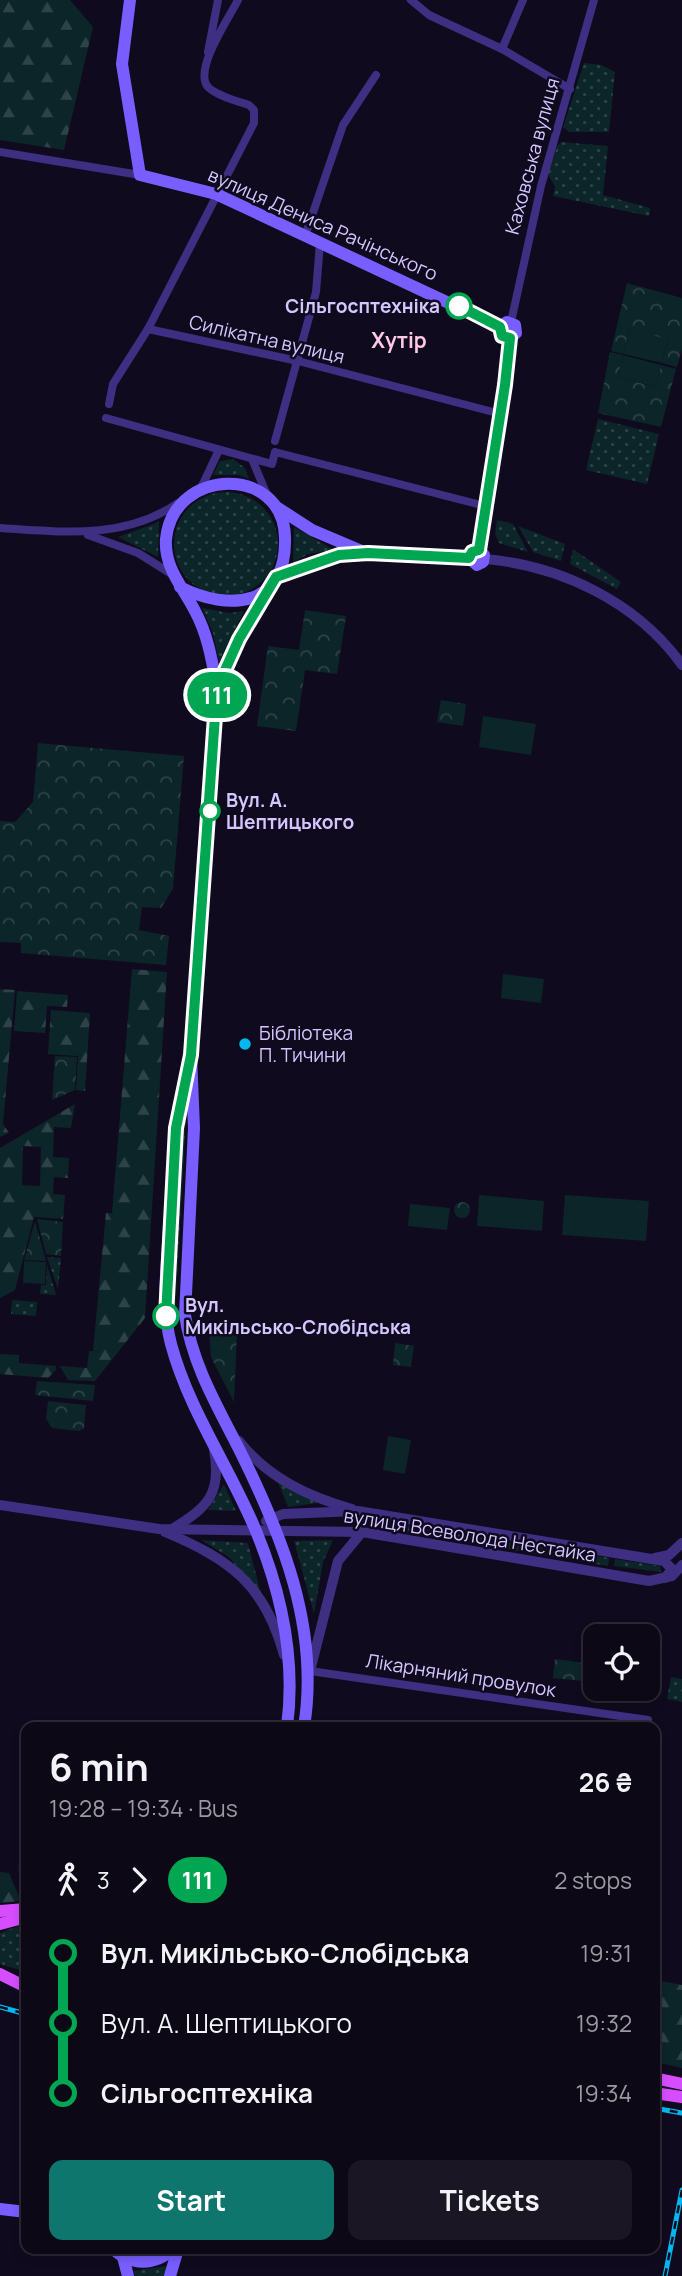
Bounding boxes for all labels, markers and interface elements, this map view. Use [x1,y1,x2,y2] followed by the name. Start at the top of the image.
[499,75,565,237] street label: Каховська вулиця
[204,162,442,286] street label: вулиця Дениса Рачінського
[285,293,440,319] place label: Сільгосптехніка
[446,293,472,319] marker: Сільгосптехніка
[187,308,347,370] street label: Силікатна вулиця
[371,326,427,354] district label: Хутір
[177,672,257,718] line badge: 111
[201,678,233,711] text: 111
[226,787,354,835] place label: Вул. А. Шептицького
[200,801,220,821] marker: Вул. А. Шептицького
[259,1020,353,1068] place label: Бібліотека П. Тичини
[237,1036,253,1052] marker: Бібліотека П. Тичини
[185,1292,411,1340] place label: Вул. Микільсько-Слобідська
[153,1303,179,1329] marker: Вул. Микільсько-Слобідська
[342,1502,598,1568] street label: вулиця Всеволода Нестайка
[583,1624,660,1701] map controls
[583,1624,660,1701] button: locate
[364,1647,558,1703] street label: Лікарняний провулок
[49,1740,149,1792] text: 6 min
[579,1764,632,1800] text: 26 ₴
[49,1792,238,1824] text: 19:28 – 19:34 · Bus
[49,1861,87,1899] icon: walk
[120,1861,158,1899] icon: forward
[182,1863,213,1896] text: 111
[97,1864,110,1896] text: 3
[554,1864,632,1896] text: 2 stops
[101,1935,470,1971] text: Вул. Микільсько-Слобідська
[580,1937,632,1969] text: 19:31
[101,2005,352,2041] text: Вул. А. Шептицького
[576,2007,632,2039] text: 19:32
[101,2075,313,2111] text: Сільгосптехніка
[576,2077,632,2109] text: 19:34
[49,2160,334,2240] button: Start
[348,2160,632,2240] button: Tickets

